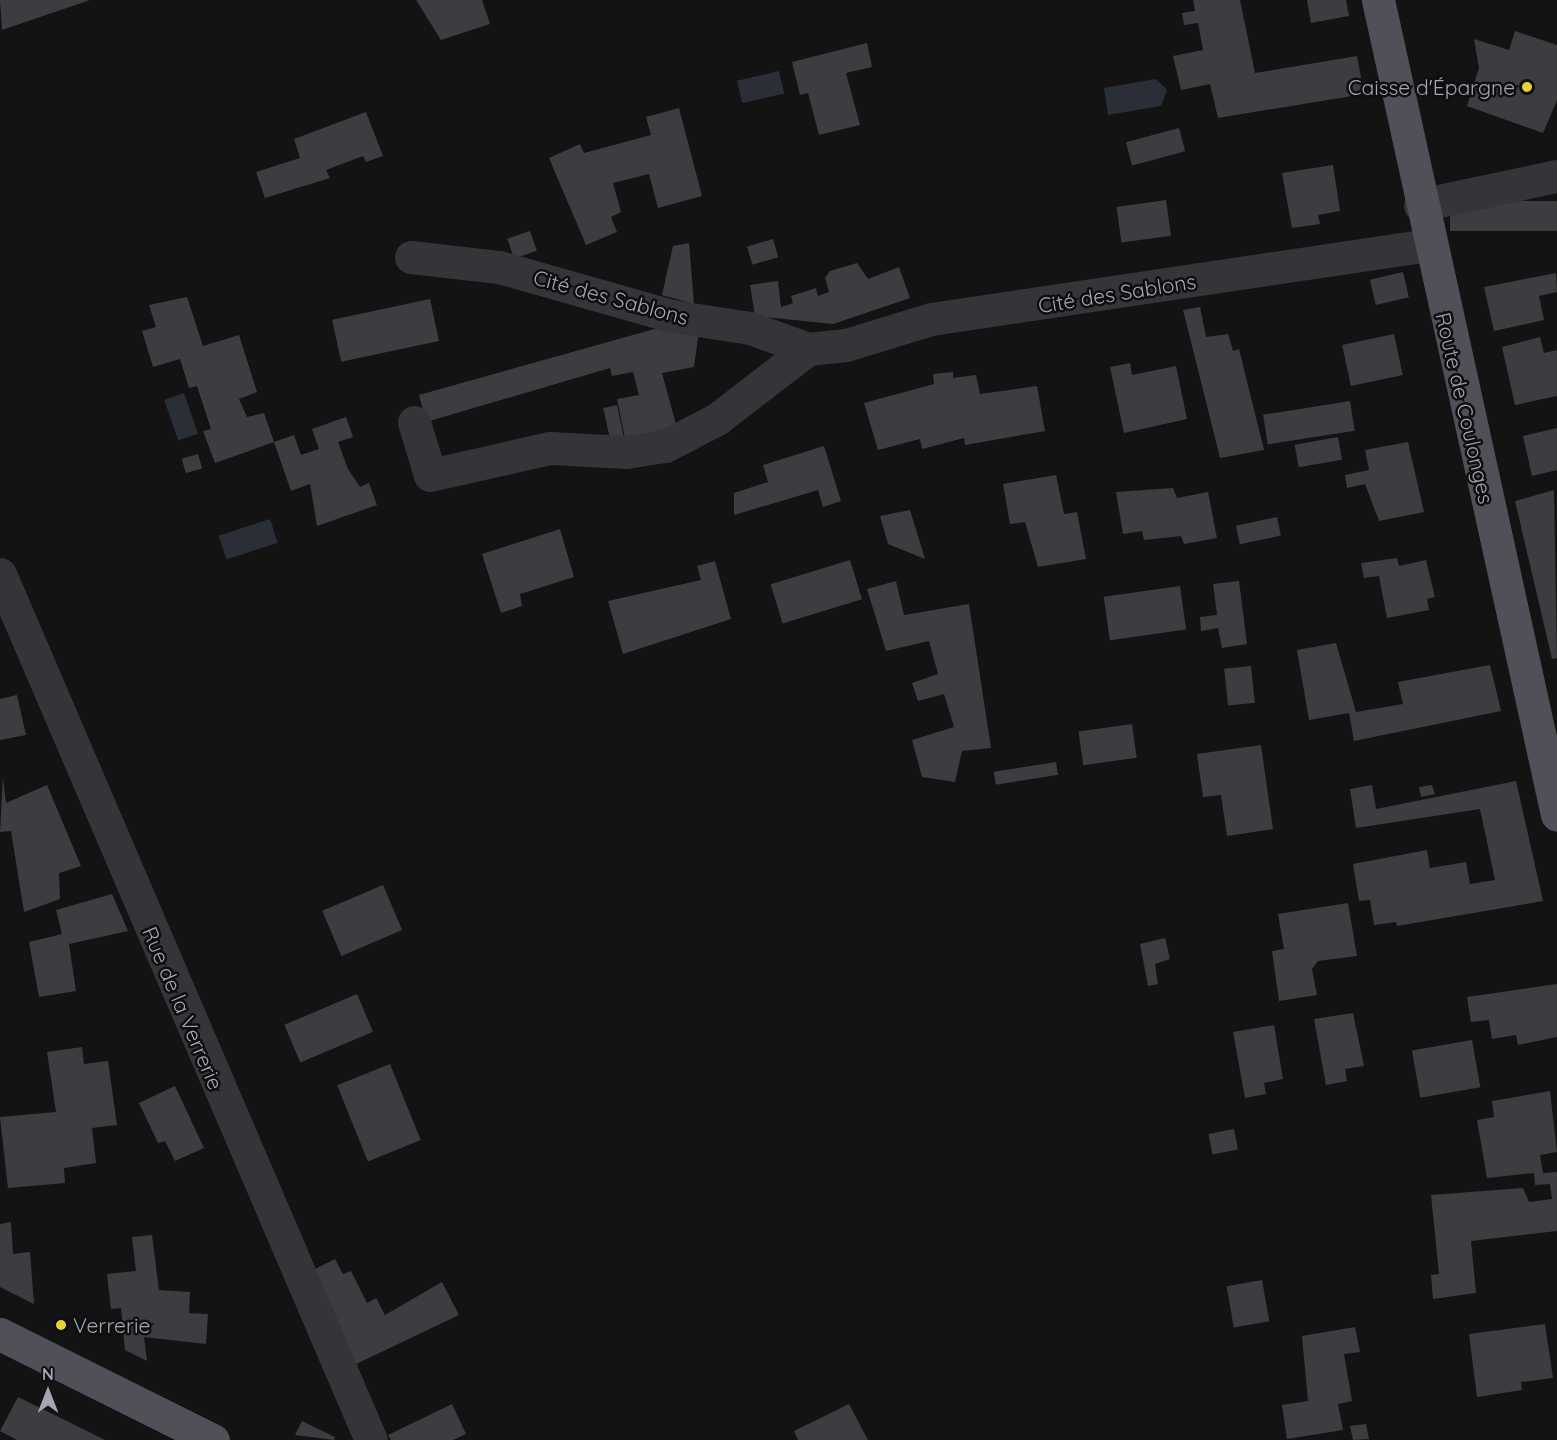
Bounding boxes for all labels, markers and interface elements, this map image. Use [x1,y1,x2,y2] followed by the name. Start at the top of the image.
[1348,74,1515,100] place label: Caisse d'Épargne
[1520,80,1534,94] marker: Caisse d'Épargne
[531,264,691,330] street label: Cité des Sablons
[1036,268,1198,318] street label: Cité des Sablons
[1431,310,1499,506] street label: Route de Coulonges
[137,923,229,1093] street label: Rue de la Verrerie
[73,1312,150,1338] place label: Verrerie
[54,1318,68,1332] marker: Verrerie
[18,1362,78,1422] north arrow
[42,1364,54,1384] text: N

